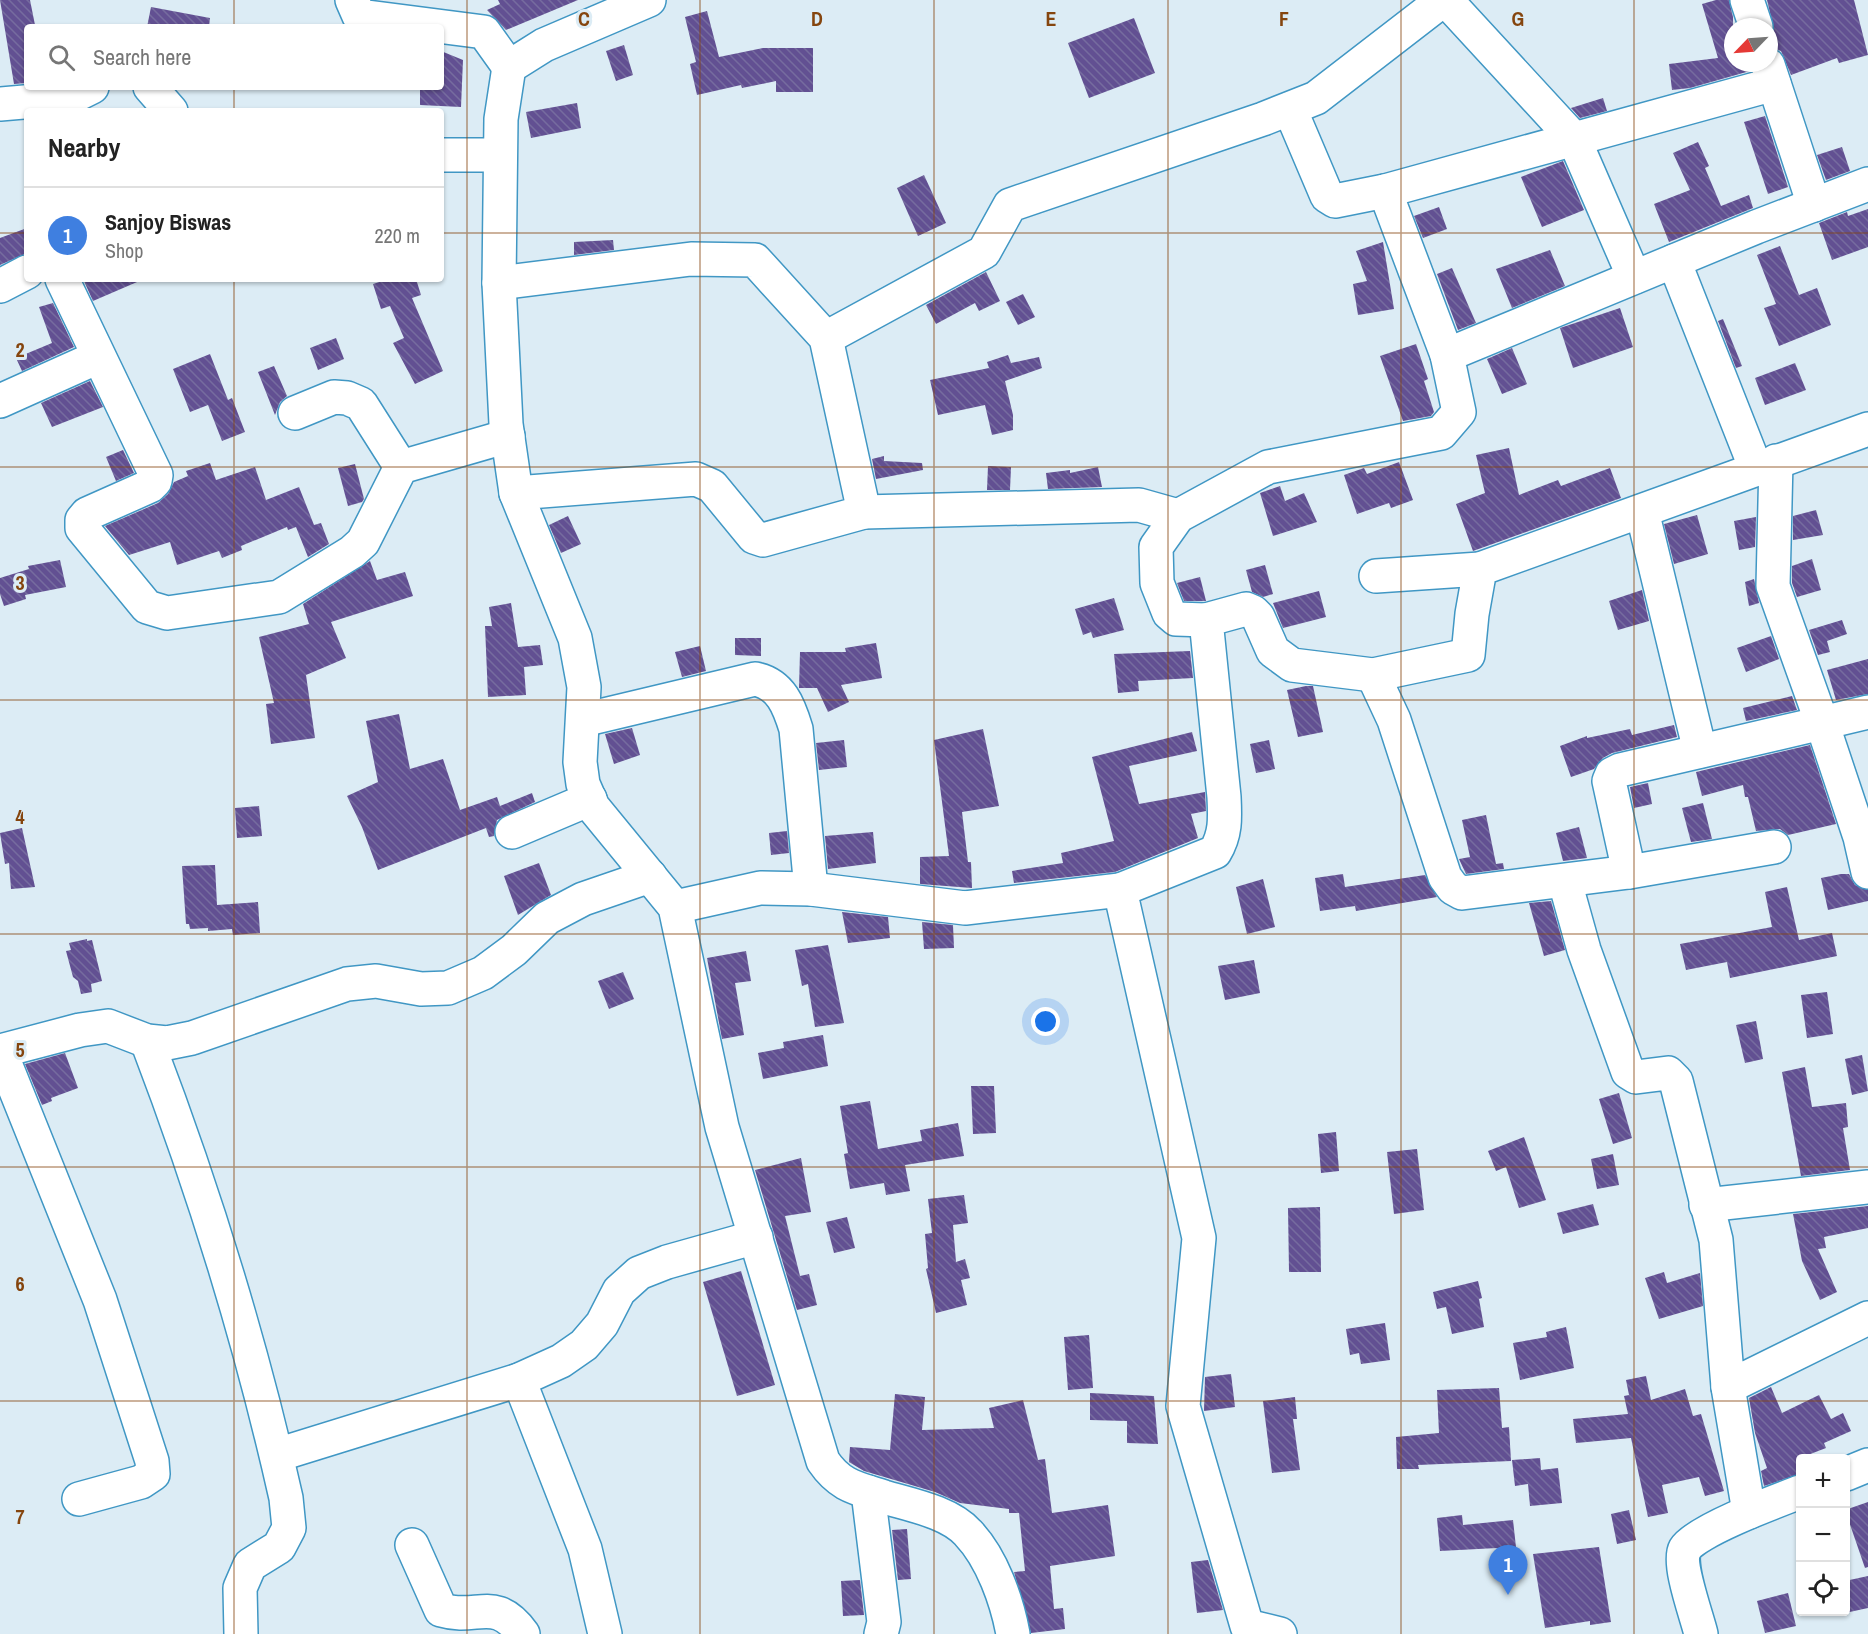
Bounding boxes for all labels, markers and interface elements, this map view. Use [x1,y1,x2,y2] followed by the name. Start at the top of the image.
[578,5,590,32] text: C
[811,5,823,32] text: D
[1046,5,1057,32] text: E
[1279,5,1289,32] text: F
[1512,5,1524,32] text: G
[1724,18,1778,72] north arrow
[24,24,444,90] search box
[45,41,78,74] icon: search
[93,42,191,72] text: Search here
[48,130,120,165] text: Nearby
[105,207,231,237] text: Sanjoy Biswas
[63,222,72,249] text: 1
[374,222,420,249] text: 220 m
[105,237,143,264] text: Shop
[15,336,25,363] text: 2
[15,569,25,596] text: 3
[15,803,25,830] text: 4
[1031,1007,1060,1036] your location
[15,1036,25,1063] text: 5
[15,1270,25,1297] text: 6
[1796,1454,1850,1616] map controls
[1796,1454,1850,1508] button: +
[15,1503,25,1530] text: 7
[1796,1508,1850,1562] button: −
[1488,1546,1528,1595] pin: 1
[1796,1562,1850,1616] button: locate

